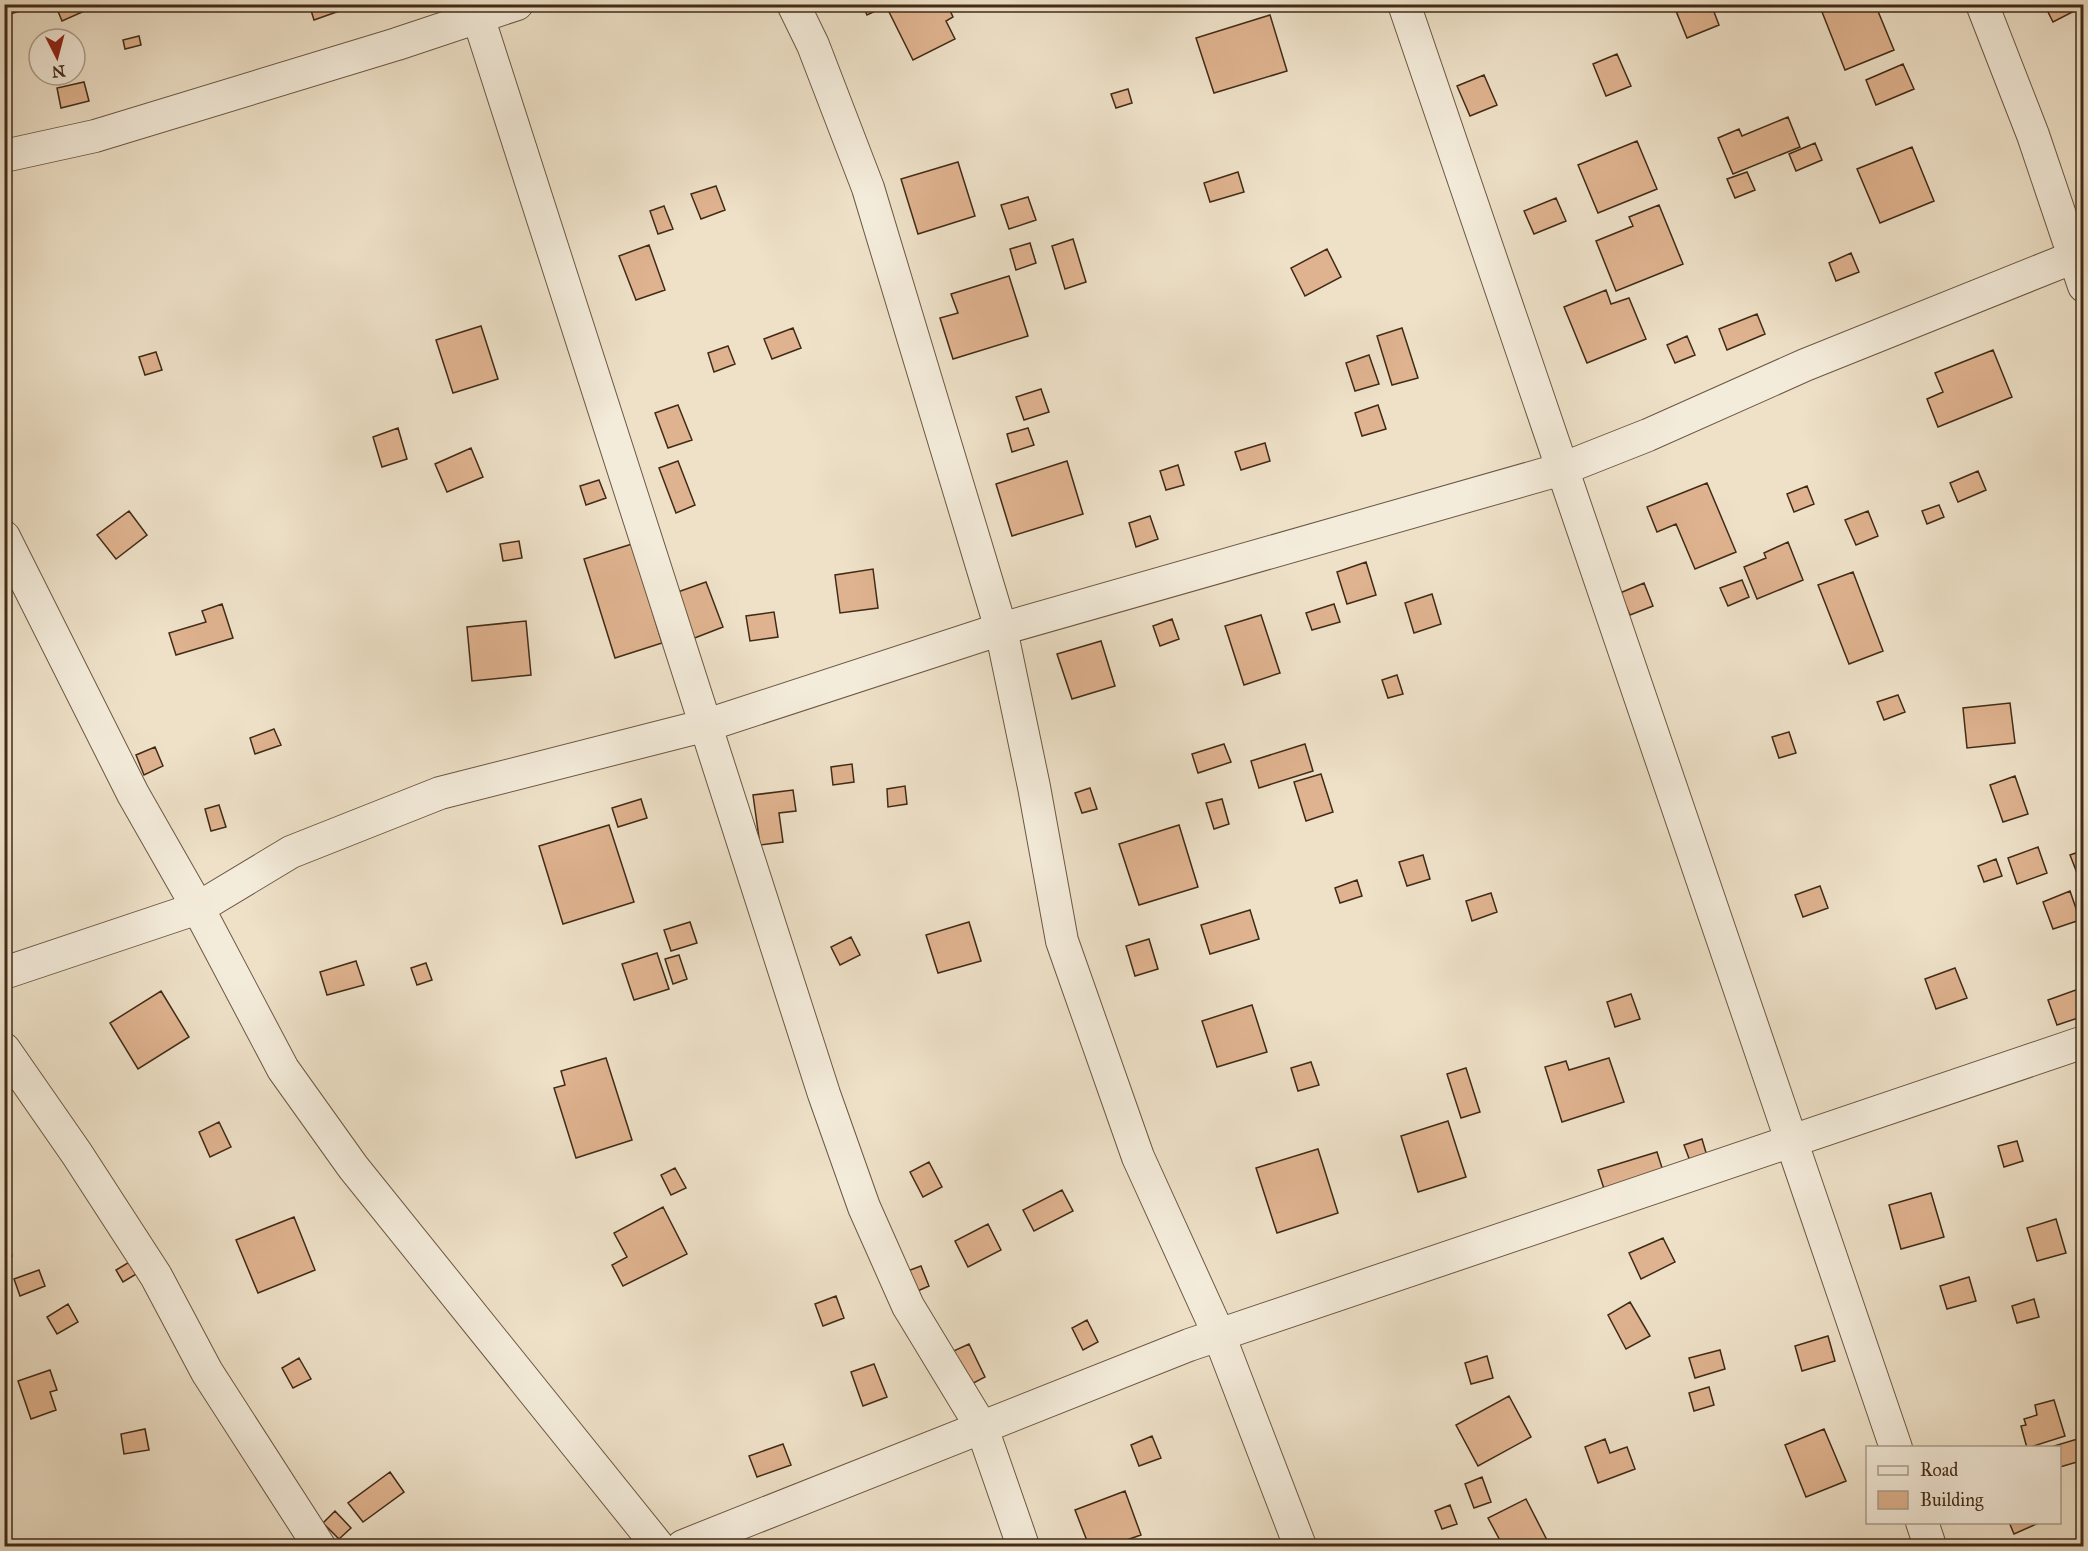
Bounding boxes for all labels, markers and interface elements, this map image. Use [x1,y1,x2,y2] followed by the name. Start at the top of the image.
[27,27,87,87] north arrow
[50,61,66,82] text: N
[1866,1446,2061,1524] legend
[1920,1459,1958,1481] text: Road
[1920,1489,1984,1512] text: Building

